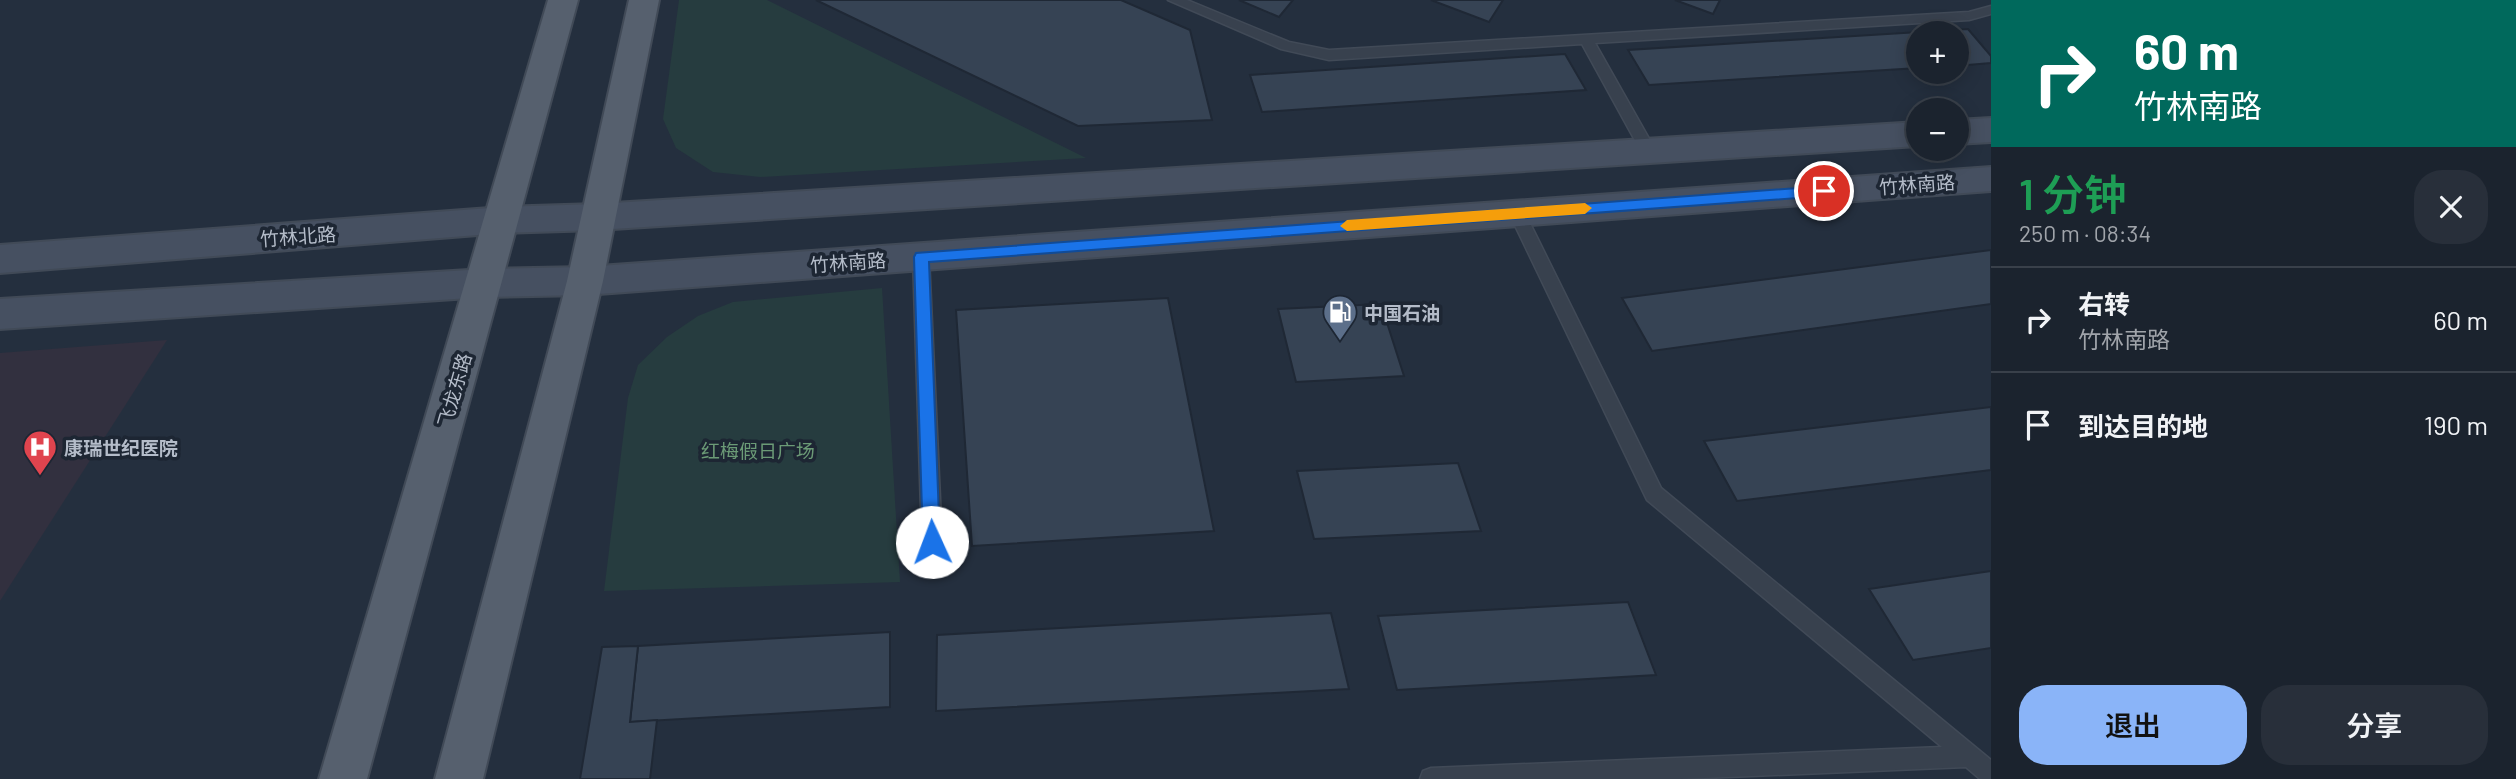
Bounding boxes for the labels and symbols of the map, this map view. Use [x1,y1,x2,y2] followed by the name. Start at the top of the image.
[1794,161,1854,221] pin
[1878,170,1956,198] street label: 竹林南路
[259,222,337,250] street label: 竹林北路
[809,248,887,276] street label: 竹林南路
[1321,293,1359,342] fuel station icon: 中国石油
[1364,301,1440,324] place label: 中国石油
[432,350,476,430] street label: 飞龙东路
[21,428,59,477] hospital icon: 康瑞世纪医院
[64,436,178,459] place label: 康瑞世纪医院
[701,439,815,462] park label: 红梅假日广场
[895,505,969,579] position arrow

